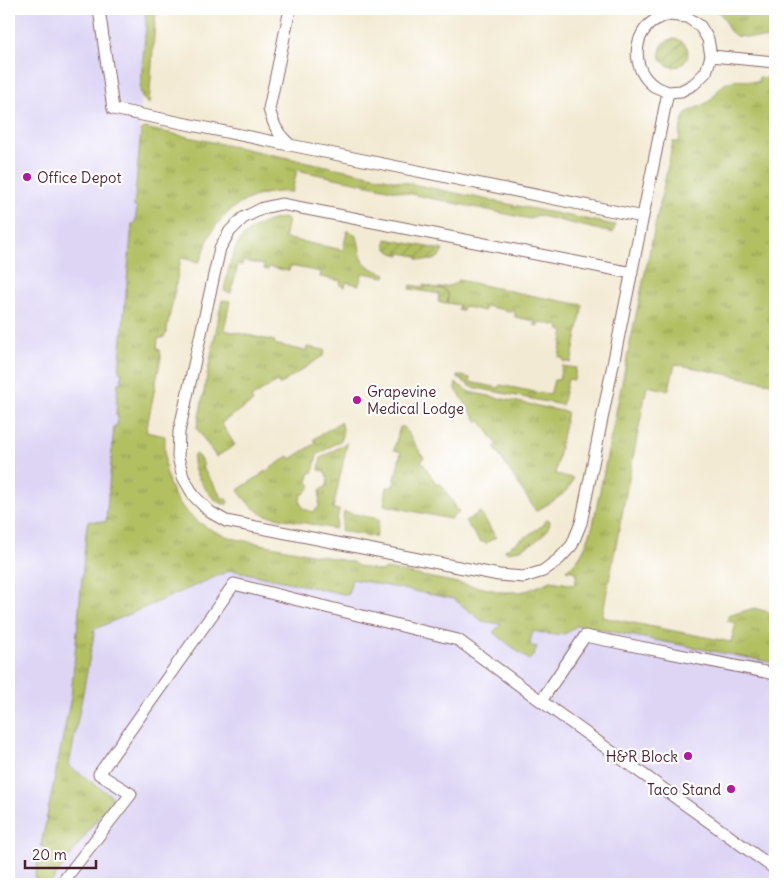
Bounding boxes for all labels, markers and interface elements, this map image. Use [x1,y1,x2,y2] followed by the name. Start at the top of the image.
[37,168,121,187] place label: Office Depot
[21,171,33,183] marker: Office Depot
[367,382,464,418] place label: Grapevine Medical Lodge
[351,394,363,406] marker: Grapevine Medical Lodge
[606,747,678,766] place label: H&R Block
[682,750,694,762] marker: H&R Block
[647,780,721,799] place label: Taco Stand
[725,783,737,795] marker: Taco Stand
[25,838,96,870] scale bar
[32,845,67,864] text: 20 m

